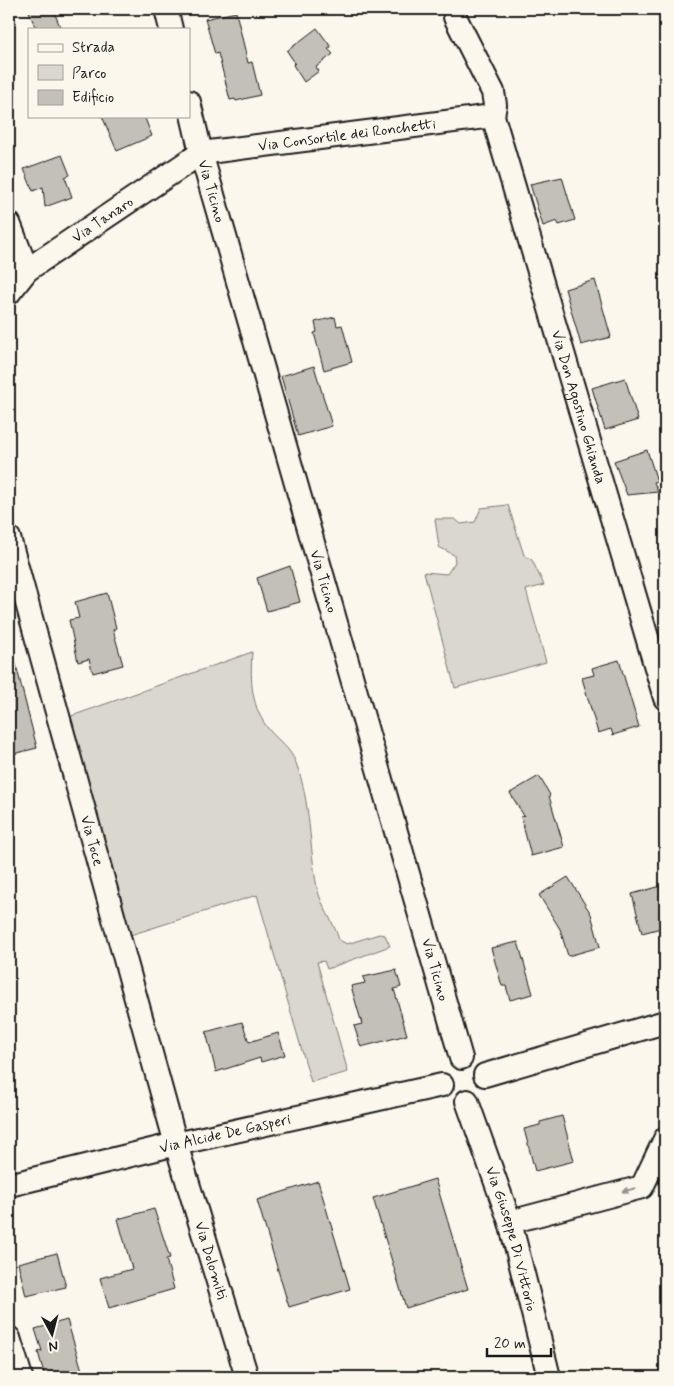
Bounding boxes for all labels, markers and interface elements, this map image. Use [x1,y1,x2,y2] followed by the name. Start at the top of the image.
[28,28,190,118] legend
[72,38,115,58] text: Strada
[72,64,106,84] text: Parco
[72,88,114,108] text: Edificio
[257,114,437,157] street label: Via Consortile dei Ronchetti
[192,158,229,225] street label: Via Ticino
[68,192,138,248] street label: Via Tanaro
[546,328,610,487] street label: Via Don Agostino Ghianda
[305,548,342,615] street label: Via Ticino
[75,813,108,869] street label: Via Toce
[416,936,453,1004] street label: Via Ticino
[157,1110,293,1159] street label: Via Alcide De Gasperi
[480,1164,541,1314] street label: Via Giuseppe Di Vittorio
[622,1186,637,1194] one-way arrow
[189,1219,232,1302] street label: Via Dolomiti
[28,1308,78,1358] north arrow
[487,1326,550,1358] scale bar
[494,1334,526,1354] text: 20 m
[48,1336,59,1355] text: N

